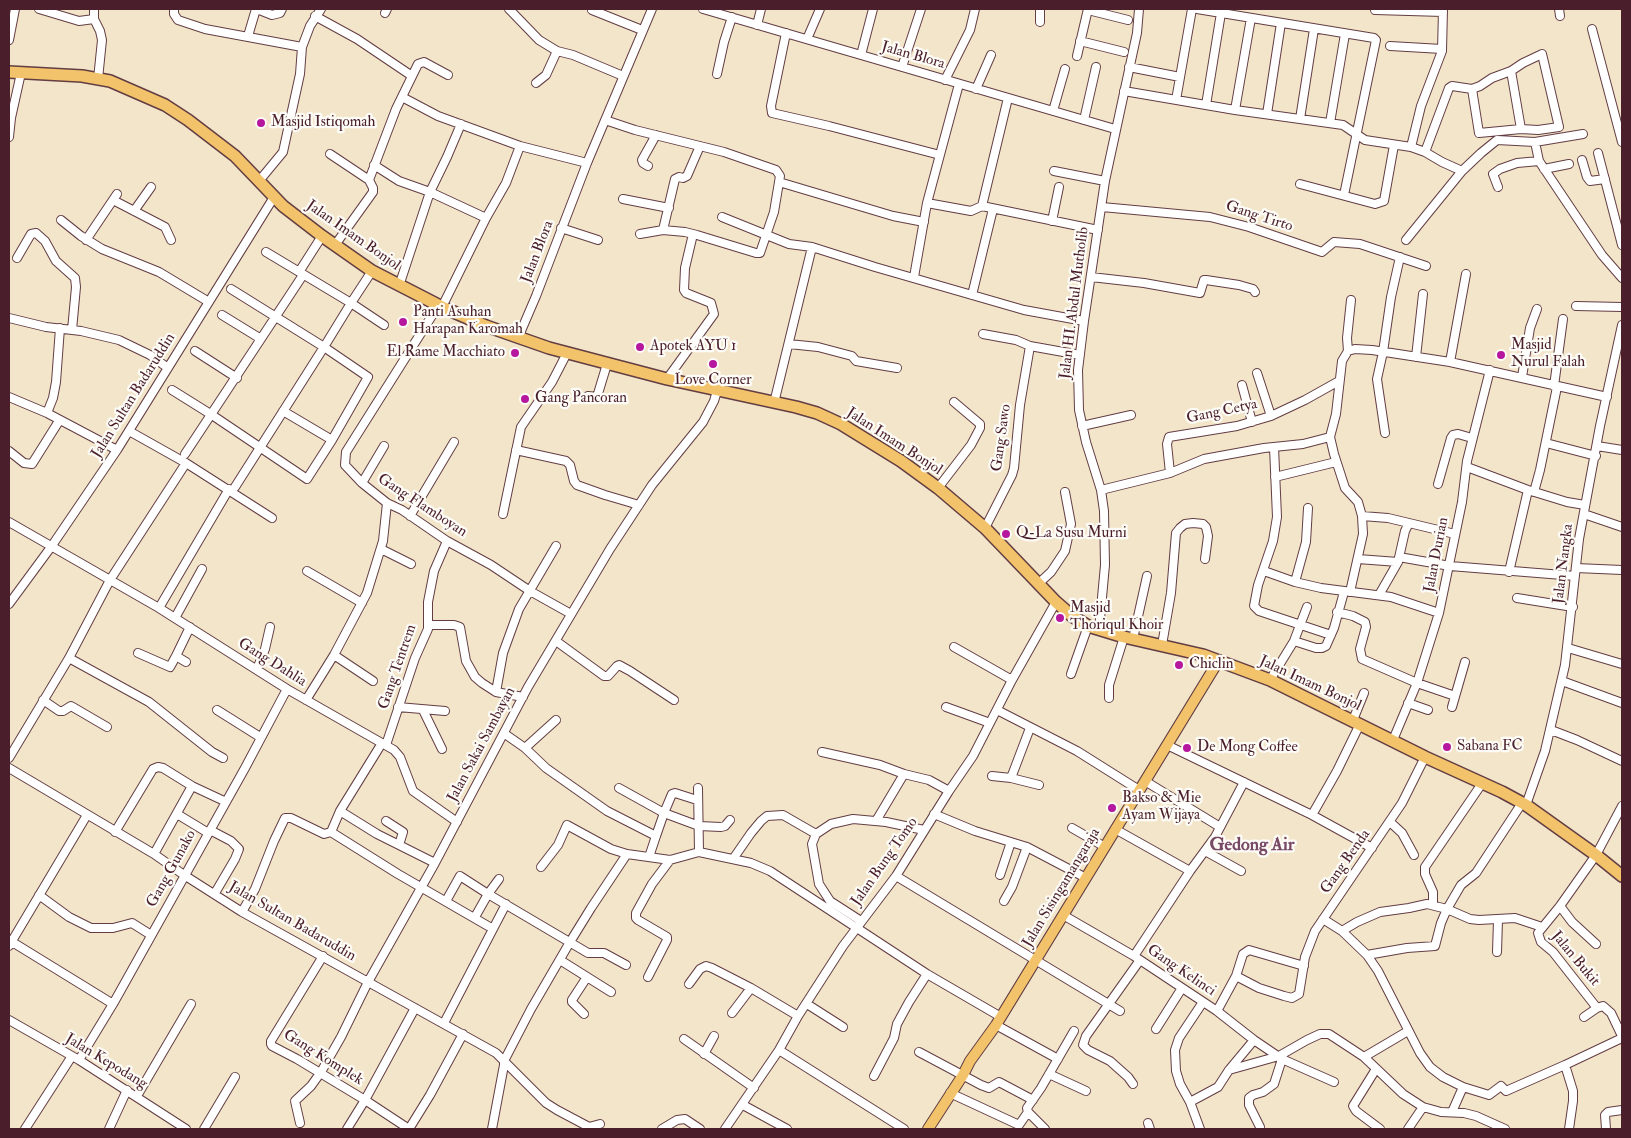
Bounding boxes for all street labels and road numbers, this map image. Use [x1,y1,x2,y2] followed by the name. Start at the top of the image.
[879,38,947,74] street label: Jalan Blora
[303,197,403,275] street label: Jalan Imam Bonjol
[1223,198,1295,236] street label: Gang Tirto
[518,218,558,286] street label: Jalan Blora
[1057,226,1093,380] street label: Jalan HI. Abdul Mutholib
[88,330,180,462] street label: Jalan Sultan Badaruddin
[1185,396,1259,428] street label: Gang Cetya
[988,403,1016,473] street label: Gang Sawo
[843,404,945,480] street label: Jalan Imam Bonjol
[374,470,470,542] street label: Gang Flamboyan
[1421,516,1453,594] street label: Jalan Durian
[1550,523,1578,605] street label: Jalan Nangka
[375,622,421,712] street label: Gang Tentrem
[234,635,310,691] street label: Gang Dahlia
[1256,652,1364,716] street label: Jalan Imam Bonjol
[444,684,520,806] street label: Jalan Sakai Sambayan
[848,814,922,910] street label: Jalan Bung Tomo
[1019,825,1105,951] street label: Jalan Sisingamangaraja
[1317,826,1375,898] street label: Gang Benda
[143,827,201,911] street label: Gang Gunako
[225,878,359,966] street label: Jalan Sultan Badaruddin
[1547,928,1603,990] street label: Jalan Bukit
[1143,941,1219,1001] street label: Gang Kelinci
[280,1026,366,1090] street label: Gang Komplek
[62,1030,150,1094] street label: Jalan Kepodang

